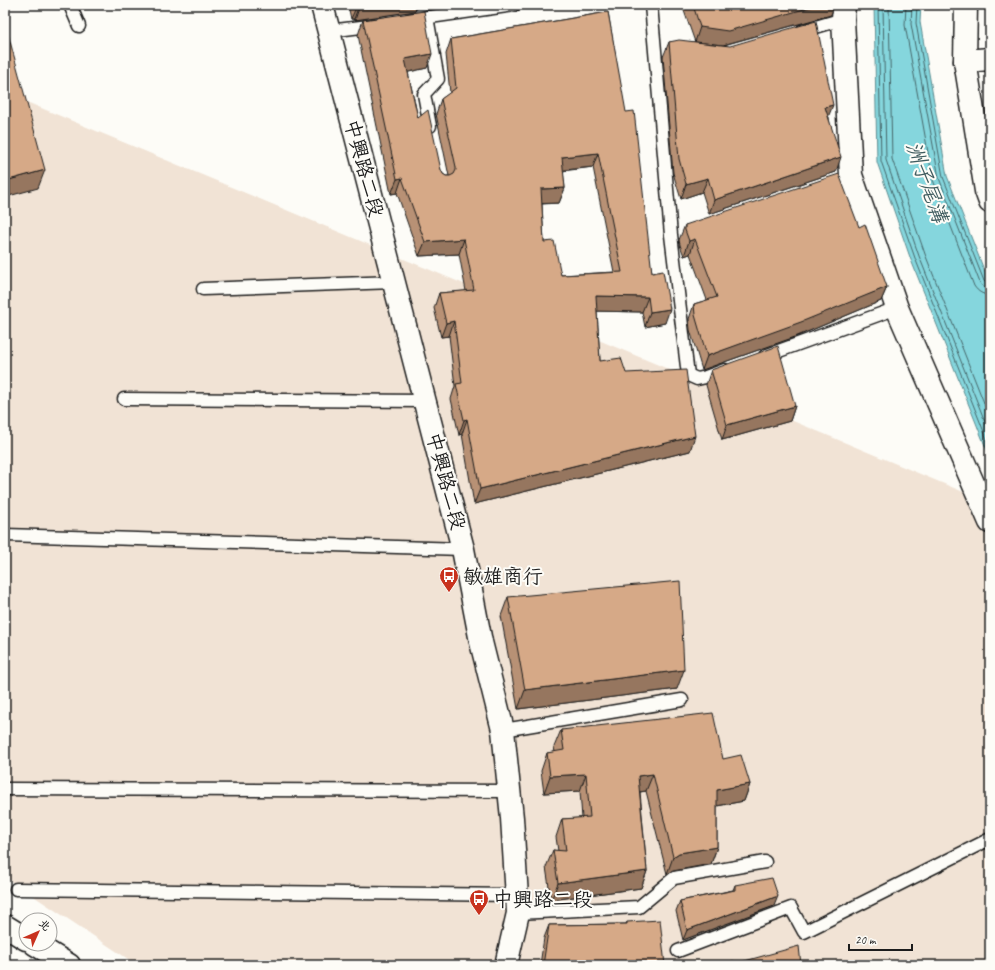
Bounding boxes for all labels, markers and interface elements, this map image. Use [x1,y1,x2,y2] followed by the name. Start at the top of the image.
[339,116,389,220] street label: 中興路二段
[900,138,954,228] water label: 洲子尾溝
[421,429,471,533] street label: 中興路二段
[463,564,543,589] place label: 敏雄商行
[438,565,460,593] bus stop icon: 敏雄商行
[493,887,593,912] place label: 中興路二段
[468,888,490,916] bus stop icon: 中興路二段
[18,912,58,952] north arrow
[36,916,54,934] text: 北
[849,926,912,952] scale bar
[855,932,877,948] text: 20 m

